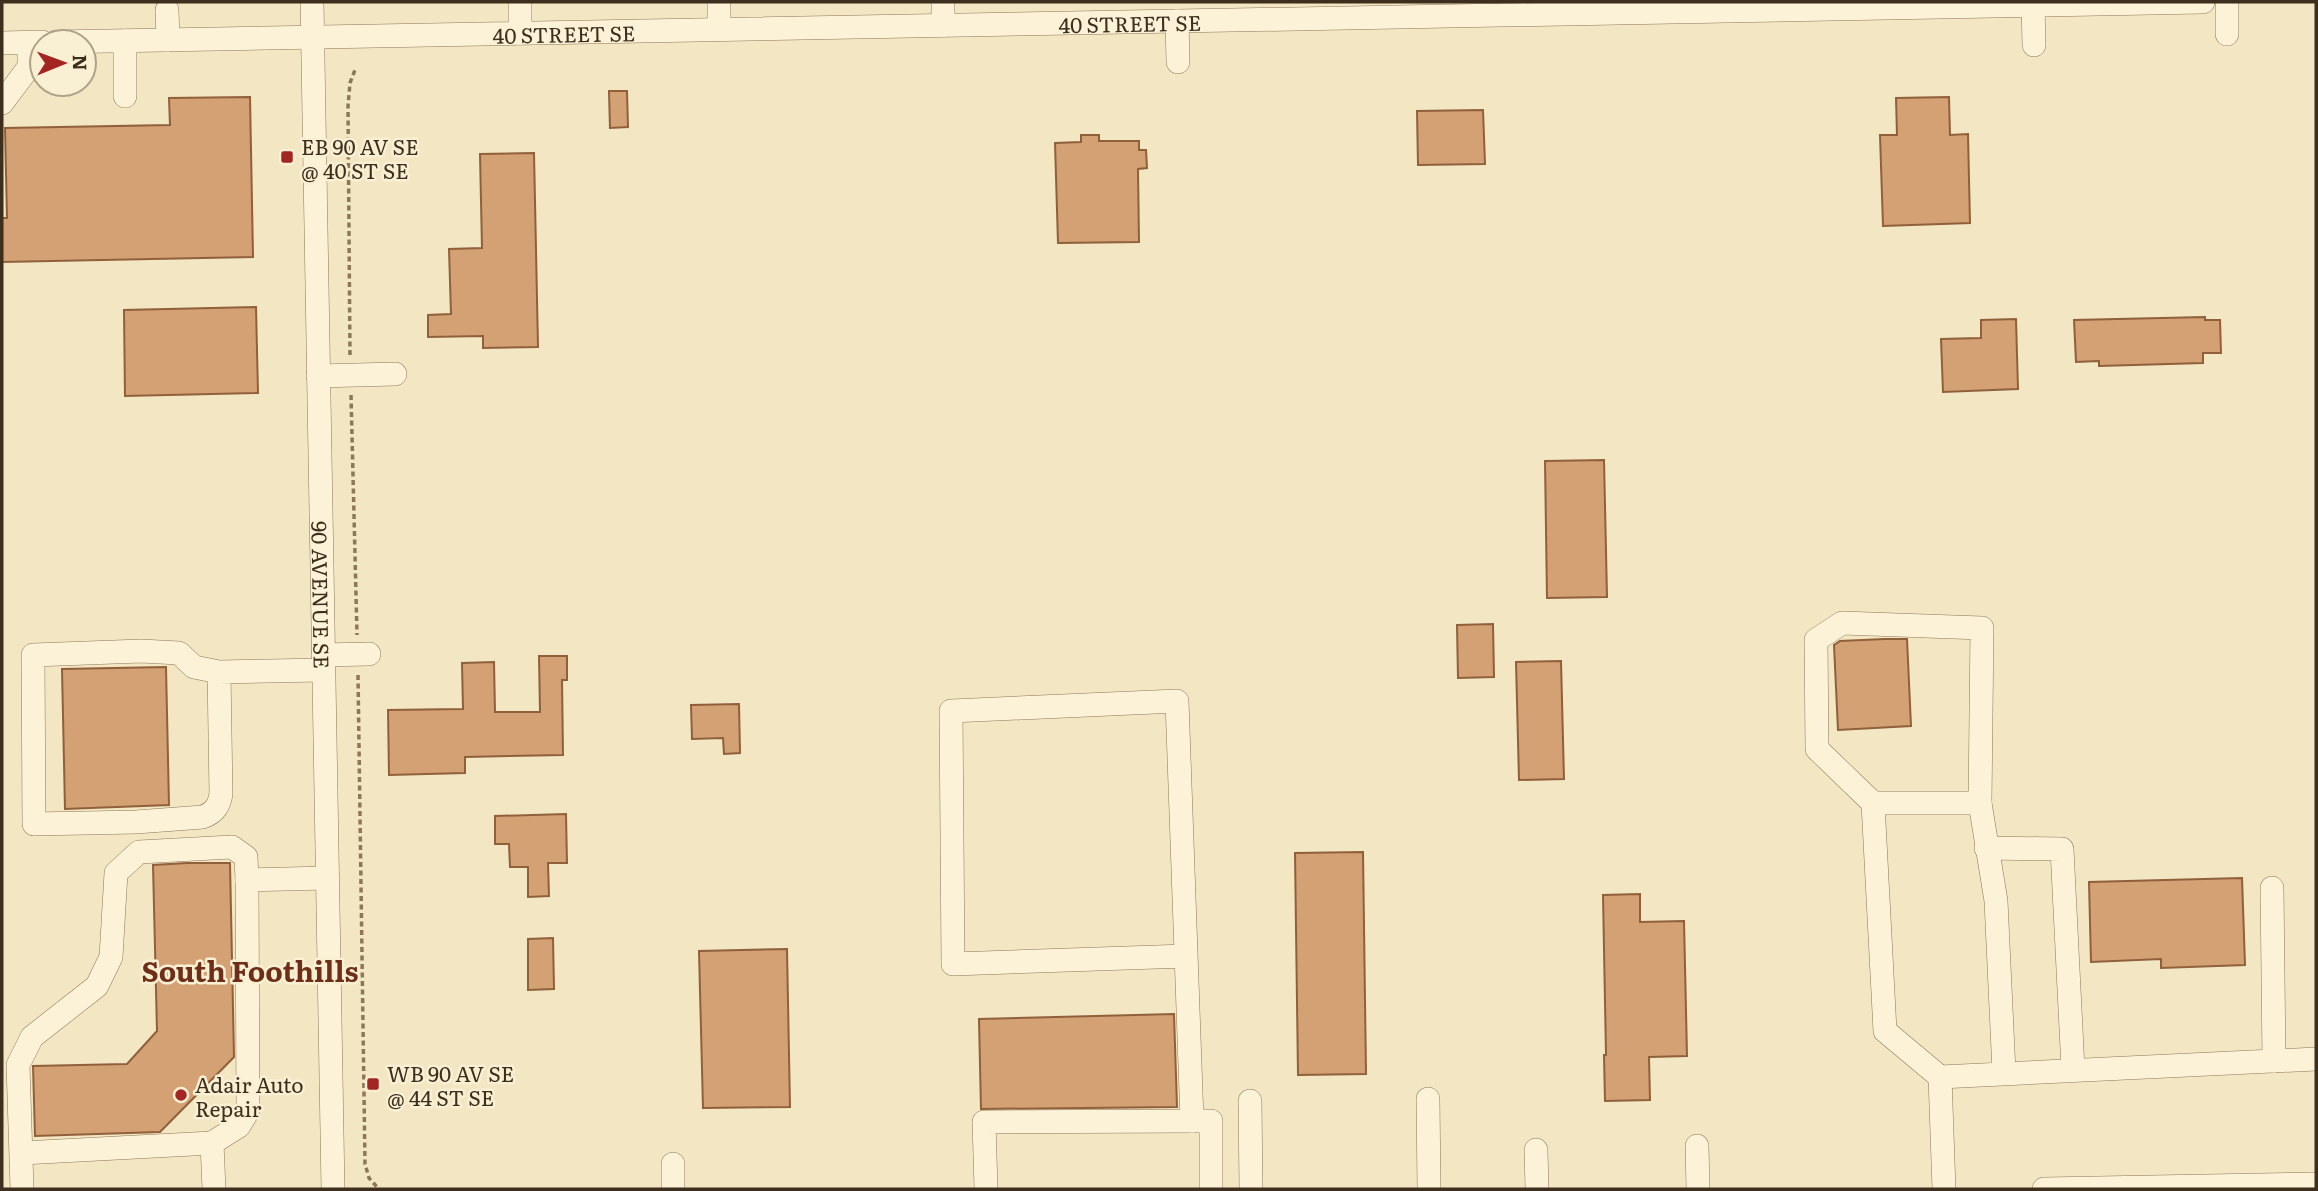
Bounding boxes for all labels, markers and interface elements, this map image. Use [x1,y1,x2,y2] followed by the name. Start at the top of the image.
[1058,5,1201,39] street label: 40 STREET SE
[492,16,635,49] street label: 40 STREET SE
[28,28,98,98] north arrow
[67,54,95,71] text: N
[301,130,419,185] place label: EB 90 AV SE @ 40 ST SE
[279,149,295,165] marker: EB 90 AV SE @ 40 ST SE
[306,521,339,669] street label: 90 AVENUE SE
[141,949,359,991] district label: South Foothills
[387,1057,514,1112] place label: WB 90 AV SE @ 44 ST SE
[195,1068,304,1123] place label: Adair Auto Repair
[365,1076,381,1092] marker: WB 90 AV SE @ 44 ST SE
[173,1087,189,1103] marker: Adair Auto Repair

